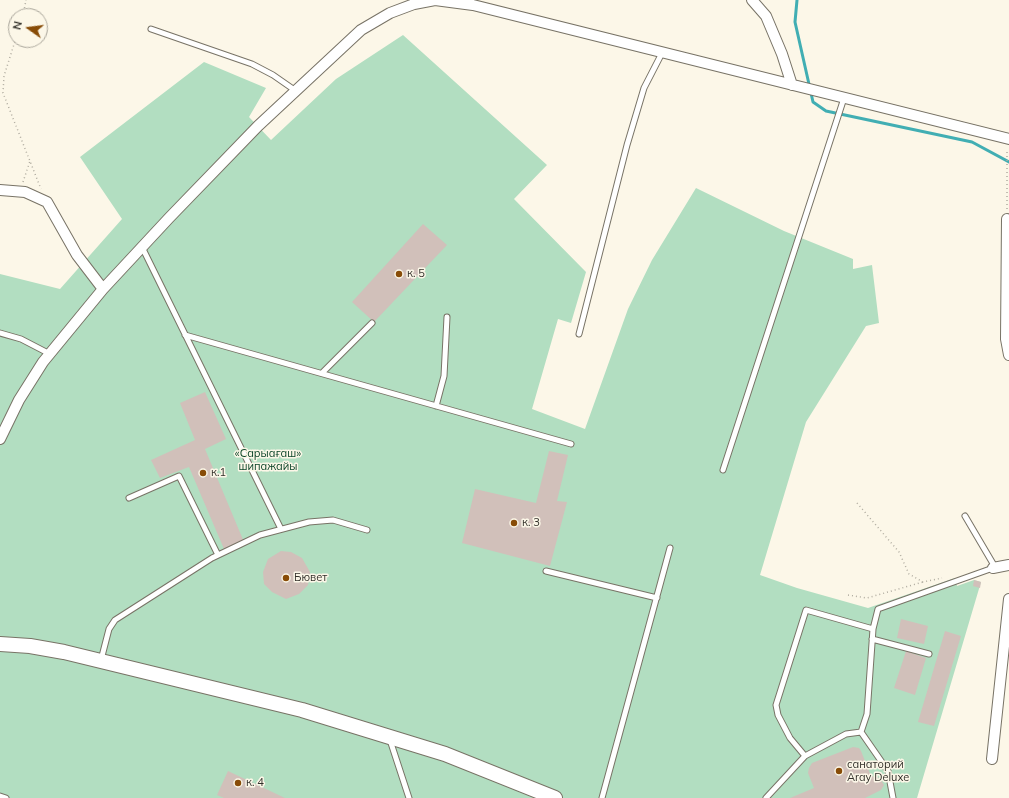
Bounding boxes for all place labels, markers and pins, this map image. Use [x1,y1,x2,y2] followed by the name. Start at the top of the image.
[407,267,425,281] place label: к. 5
[394,269,404,279] marker: к. 5
[211,466,226,480] place label: к.1
[198,468,208,478] marker: к.1
[522,516,540,530] place label: к. 3
[509,518,519,528] marker: к. 3
[294,571,327,585] place label: Бювет
[281,573,291,583] marker: Бювет
[847,758,909,784] place label: санаторий Aray Deluxe
[834,766,844,776] marker: санаторий Aray Deluxe
[246,776,264,790] place label: к. 4
[233,778,243,788] marker: к. 4

